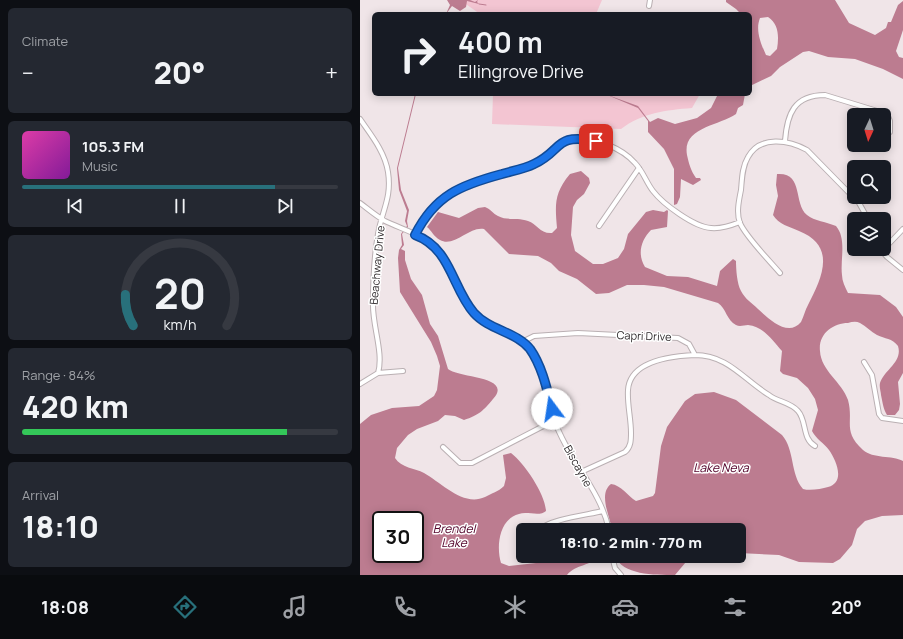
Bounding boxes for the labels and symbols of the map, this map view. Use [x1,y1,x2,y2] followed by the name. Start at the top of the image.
[847,108,891,152] north arrow
[579,124,613,158] pin
[366,224,387,305] street label: Beachway Drive
[616,327,672,344] street label: Capri Drive
[531,388,573,430] position arrow
[561,442,596,490] street label: Biscayne
[693,459,750,476] water label: Lake Neva
[372,511,424,563] speed limit sign: 30
[433,520,477,551] water label: Brendel Lake

